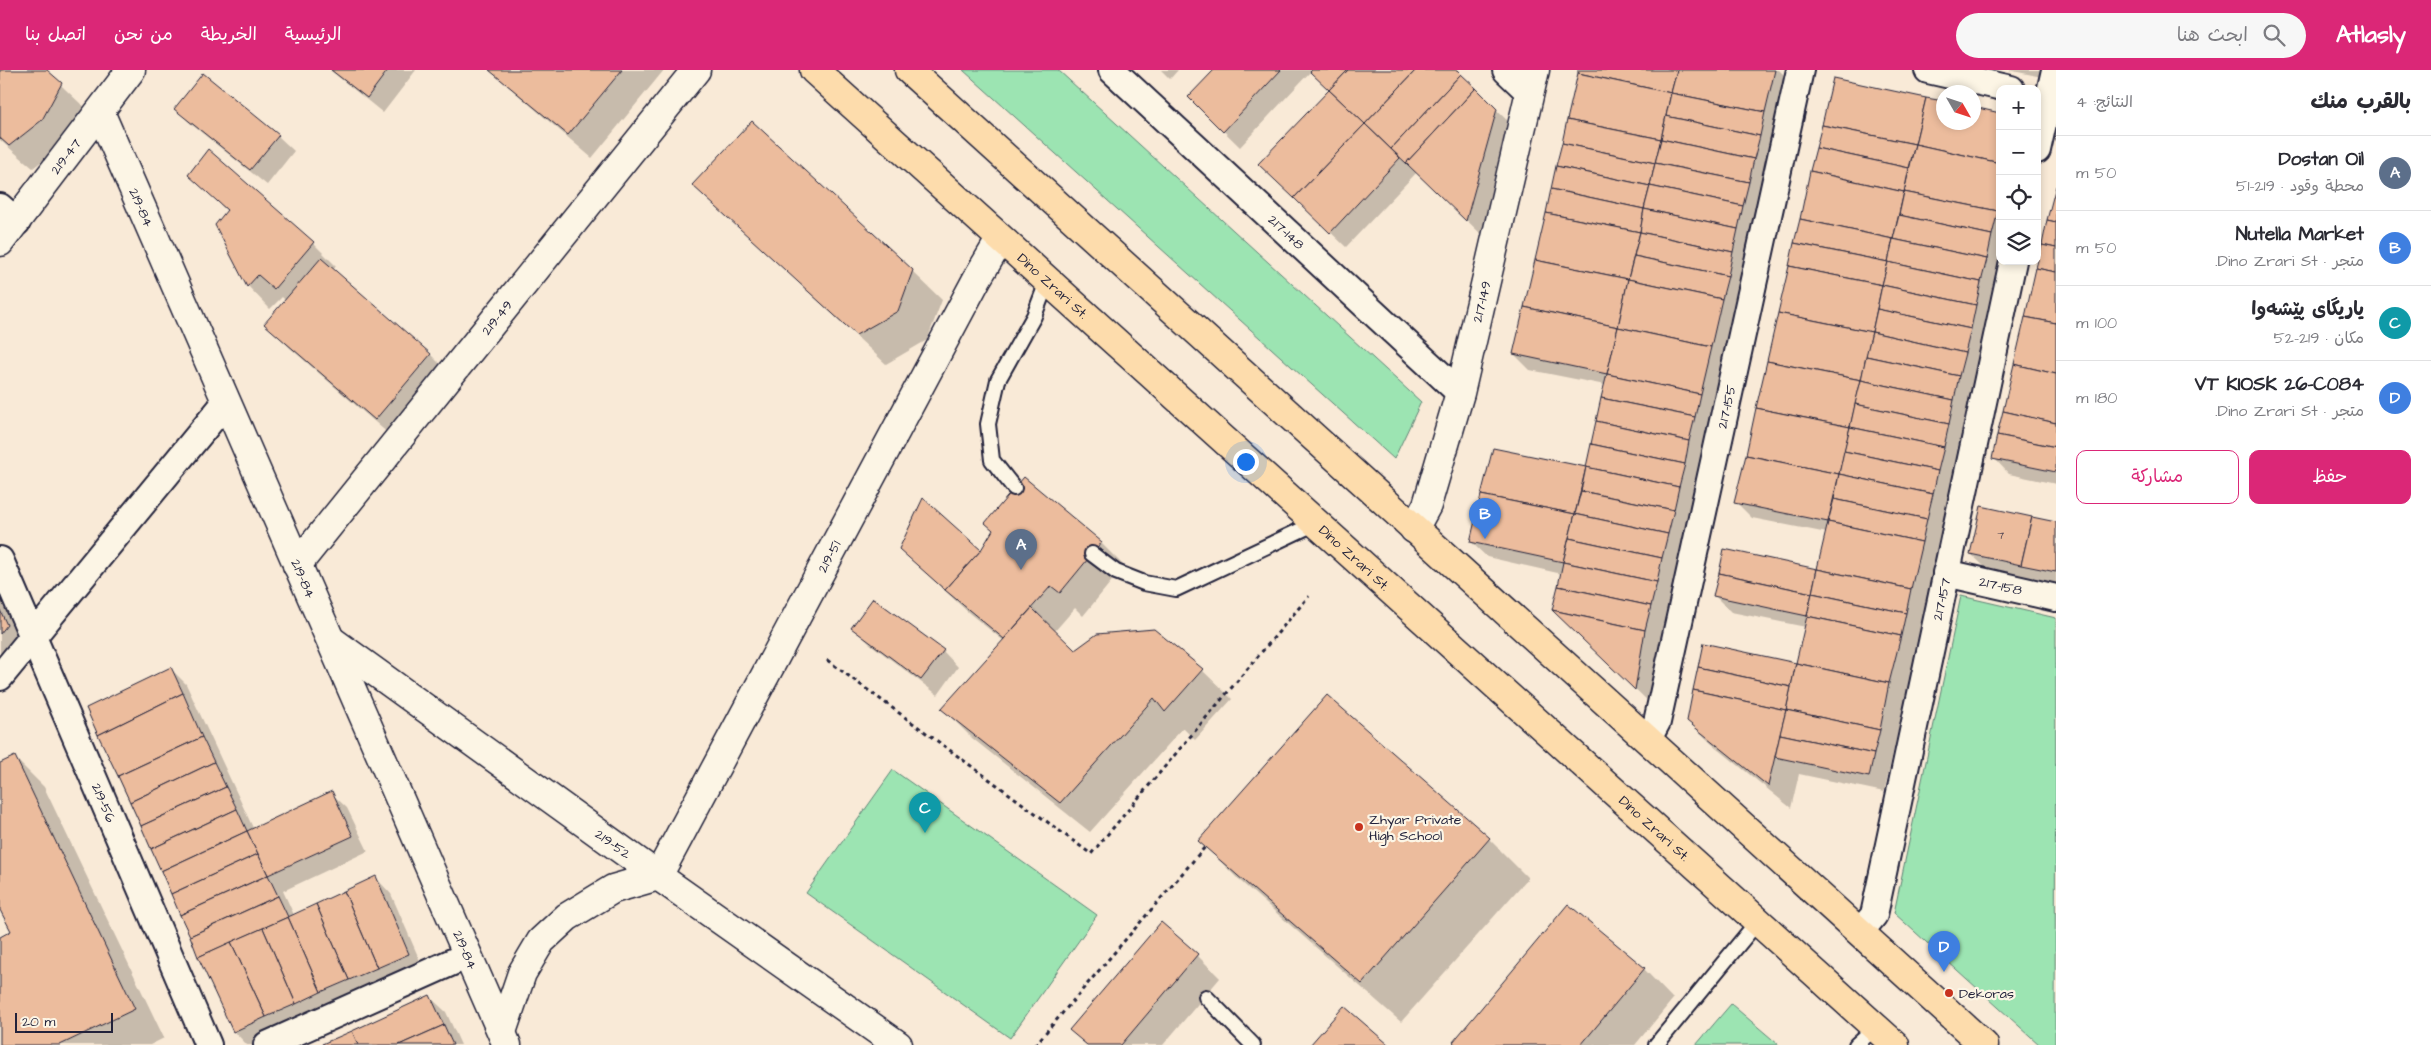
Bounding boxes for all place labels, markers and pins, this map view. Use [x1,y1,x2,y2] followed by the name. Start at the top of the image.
[1469,498,1501,539] pin: B
[1005,529,1037,570] pin: A
[909,792,941,833] pin: C
[1369,810,1462,846] place label: Zhyar Private High School
[1353,821,1365,833] marker: Zhyar Private High School
[1928,931,1960,972] pin: D
[1959,984,2014,1004] place label: Dekoras
[1943,987,1955,999] marker: Dekoras

